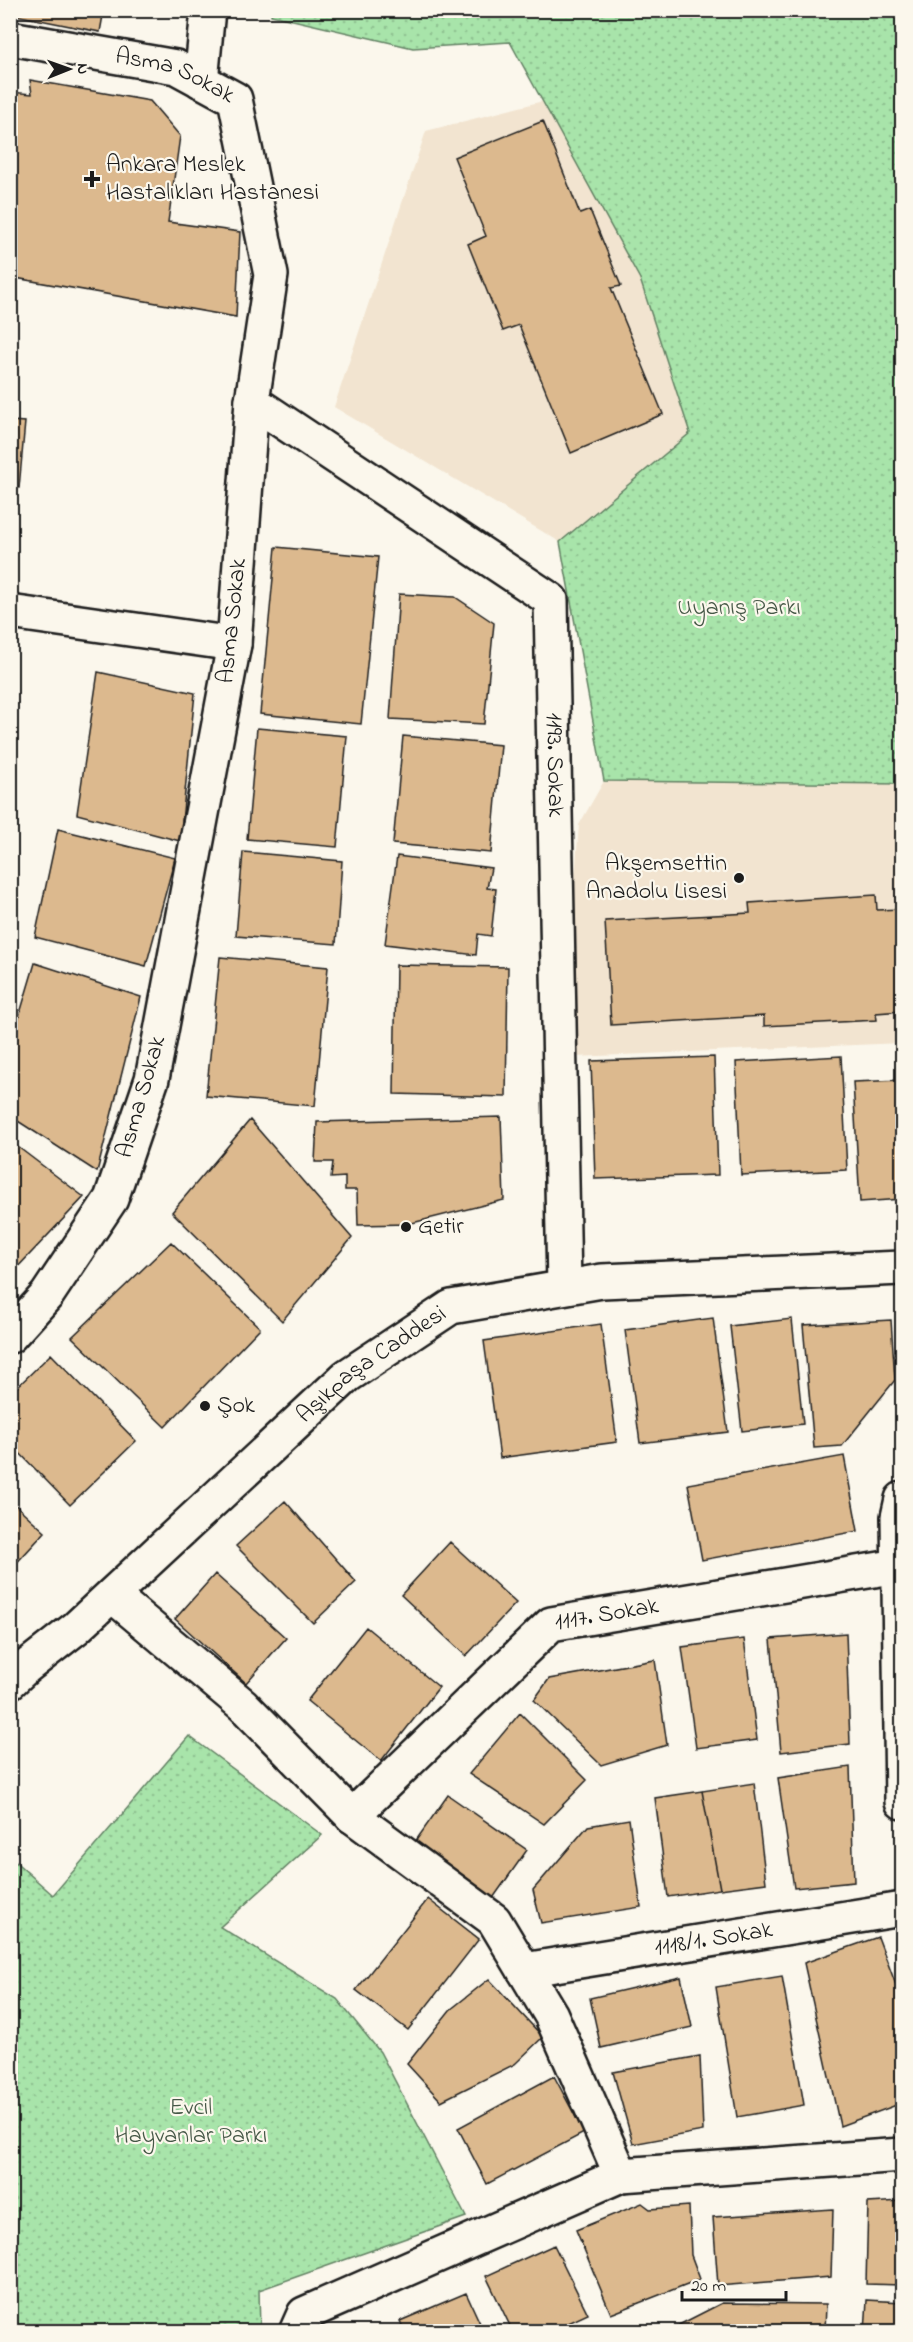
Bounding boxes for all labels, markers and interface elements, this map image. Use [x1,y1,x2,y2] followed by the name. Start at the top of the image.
[39,39,99,99] north arrow
[112,39,241,113] street label: Asma Sokak
[70,63,94,75] text: N
[106,148,319,211] place label: Ankara Meslek Hastalıkları Hastanesi
[83,170,101,188] marker: Ankara Meslek Hastalıkları Hastanesi
[209,556,257,685] street label: Asma Sokak
[677,591,801,627] park label: Uyanış Parkı
[536,712,573,818] street label: 1193. Sokak
[586,847,727,910] place label: Akşemsettin Anadolu Lisesi
[732,871,746,885] marker: Akşemsettin Anadolu Lisesi
[108,1031,176,1162] street label: Asma Sokak
[418,1210,464,1245] place label: Getir
[399,1220,413,1234] marker: Getir
[289,1297,454,1432] street label: Aşıkpaşa Caddesi
[217,1389,255,1424] place label: Şok
[198,1399,212,1413] marker: Şok
[552,1589,662,1641] street label: 1117. Sokak
[652,1913,776,1966] street label: 1118/1. Sokak
[115,2091,267,2155] park label: Evcil Hayvanlar Parkı
[682,2264,786,2302] scale bar
[691,2274,726,2300] text: 20 m

